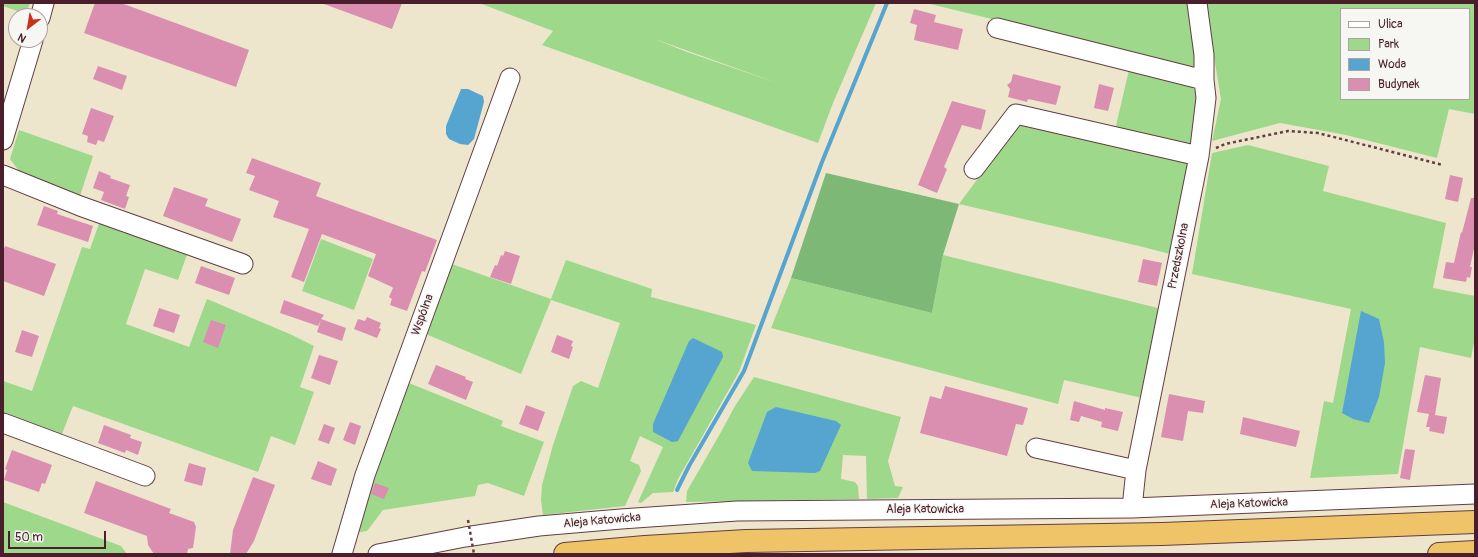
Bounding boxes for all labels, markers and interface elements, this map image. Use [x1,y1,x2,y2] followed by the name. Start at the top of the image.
[8,8,48,48] north arrow
[1340,8,1470,100] legend
[1378,17,1403,32] text: Ulica
[16,30,29,45] text: N
[1378,37,1399,52] text: Park
[1378,57,1406,72] text: Woda
[1378,77,1420,92] text: Budynek
[1166,222,1192,290] street label: Przedszkolna
[409,292,437,338] street label: Wspólna
[1210,495,1288,513] street label: Aleja Katowicka
[886,503,964,517] street label: Aleja Katowicka
[563,510,641,532] street label: Aleja Katowicka
[10,523,108,549] scale bar
[15,530,43,545] text: 50 m

